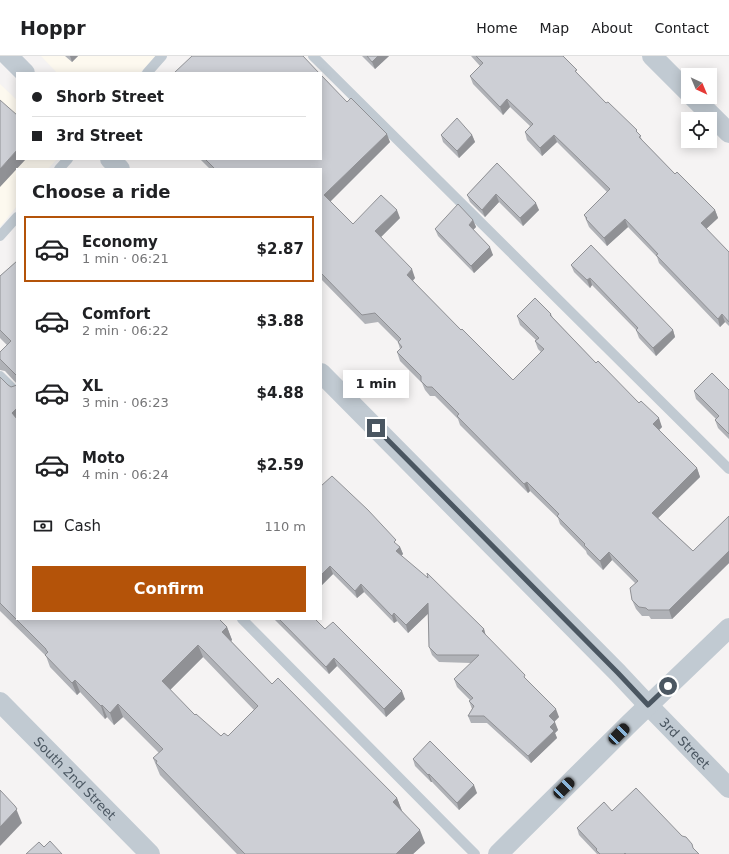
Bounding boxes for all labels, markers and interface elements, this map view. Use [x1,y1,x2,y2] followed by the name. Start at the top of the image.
[20,17,86,39] text: Hoppr
[476,20,518,36] text: Home
[540,20,569,36] text: Map
[591,20,633,36] text: About
[655,20,709,36] text: Contact
[681,68,717,104] north arrow
[681,68,717,148] map controls
[56,88,164,106] text: Shorb Street
[681,112,717,148] button: locate
[56,127,143,145] text: 3rd Street
[32,181,171,202] text: Choose a ride
[34,231,70,267] icon: car
[82,233,158,251] text: Economy
[257,240,304,258] text: $2.87
[82,251,169,266] text: 1 min · 06:21
[34,303,70,339] icon: car
[82,305,150,323] text: Comfort
[257,312,304,330] text: $3.88
[82,323,169,338] text: 2 min · 06:22
[343,370,409,398] callout: 1 min
[34,375,70,411] icon: car
[356,376,396,391] text: 1 min
[82,377,103,395] text: XL
[257,384,304,402] text: $4.88
[82,395,169,410] text: 3 min · 06:23
[367,419,385,437] route end
[34,447,70,483] icon: car
[82,449,125,467] text: Moto
[257,456,304,474] text: $2.59
[82,467,169,482] text: 4 min · 06:24
[32,515,54,537] icon: cash
[64,517,101,535] text: Cash
[264,519,306,534] text: 110 m
[32,566,306,612] button: Confirm
[659,677,677,695] route start
[657,714,713,772] street label: 3rd Street
[606,721,632,747] car
[31,734,119,823] street label: South 2nd Street
[551,775,577,801] car

